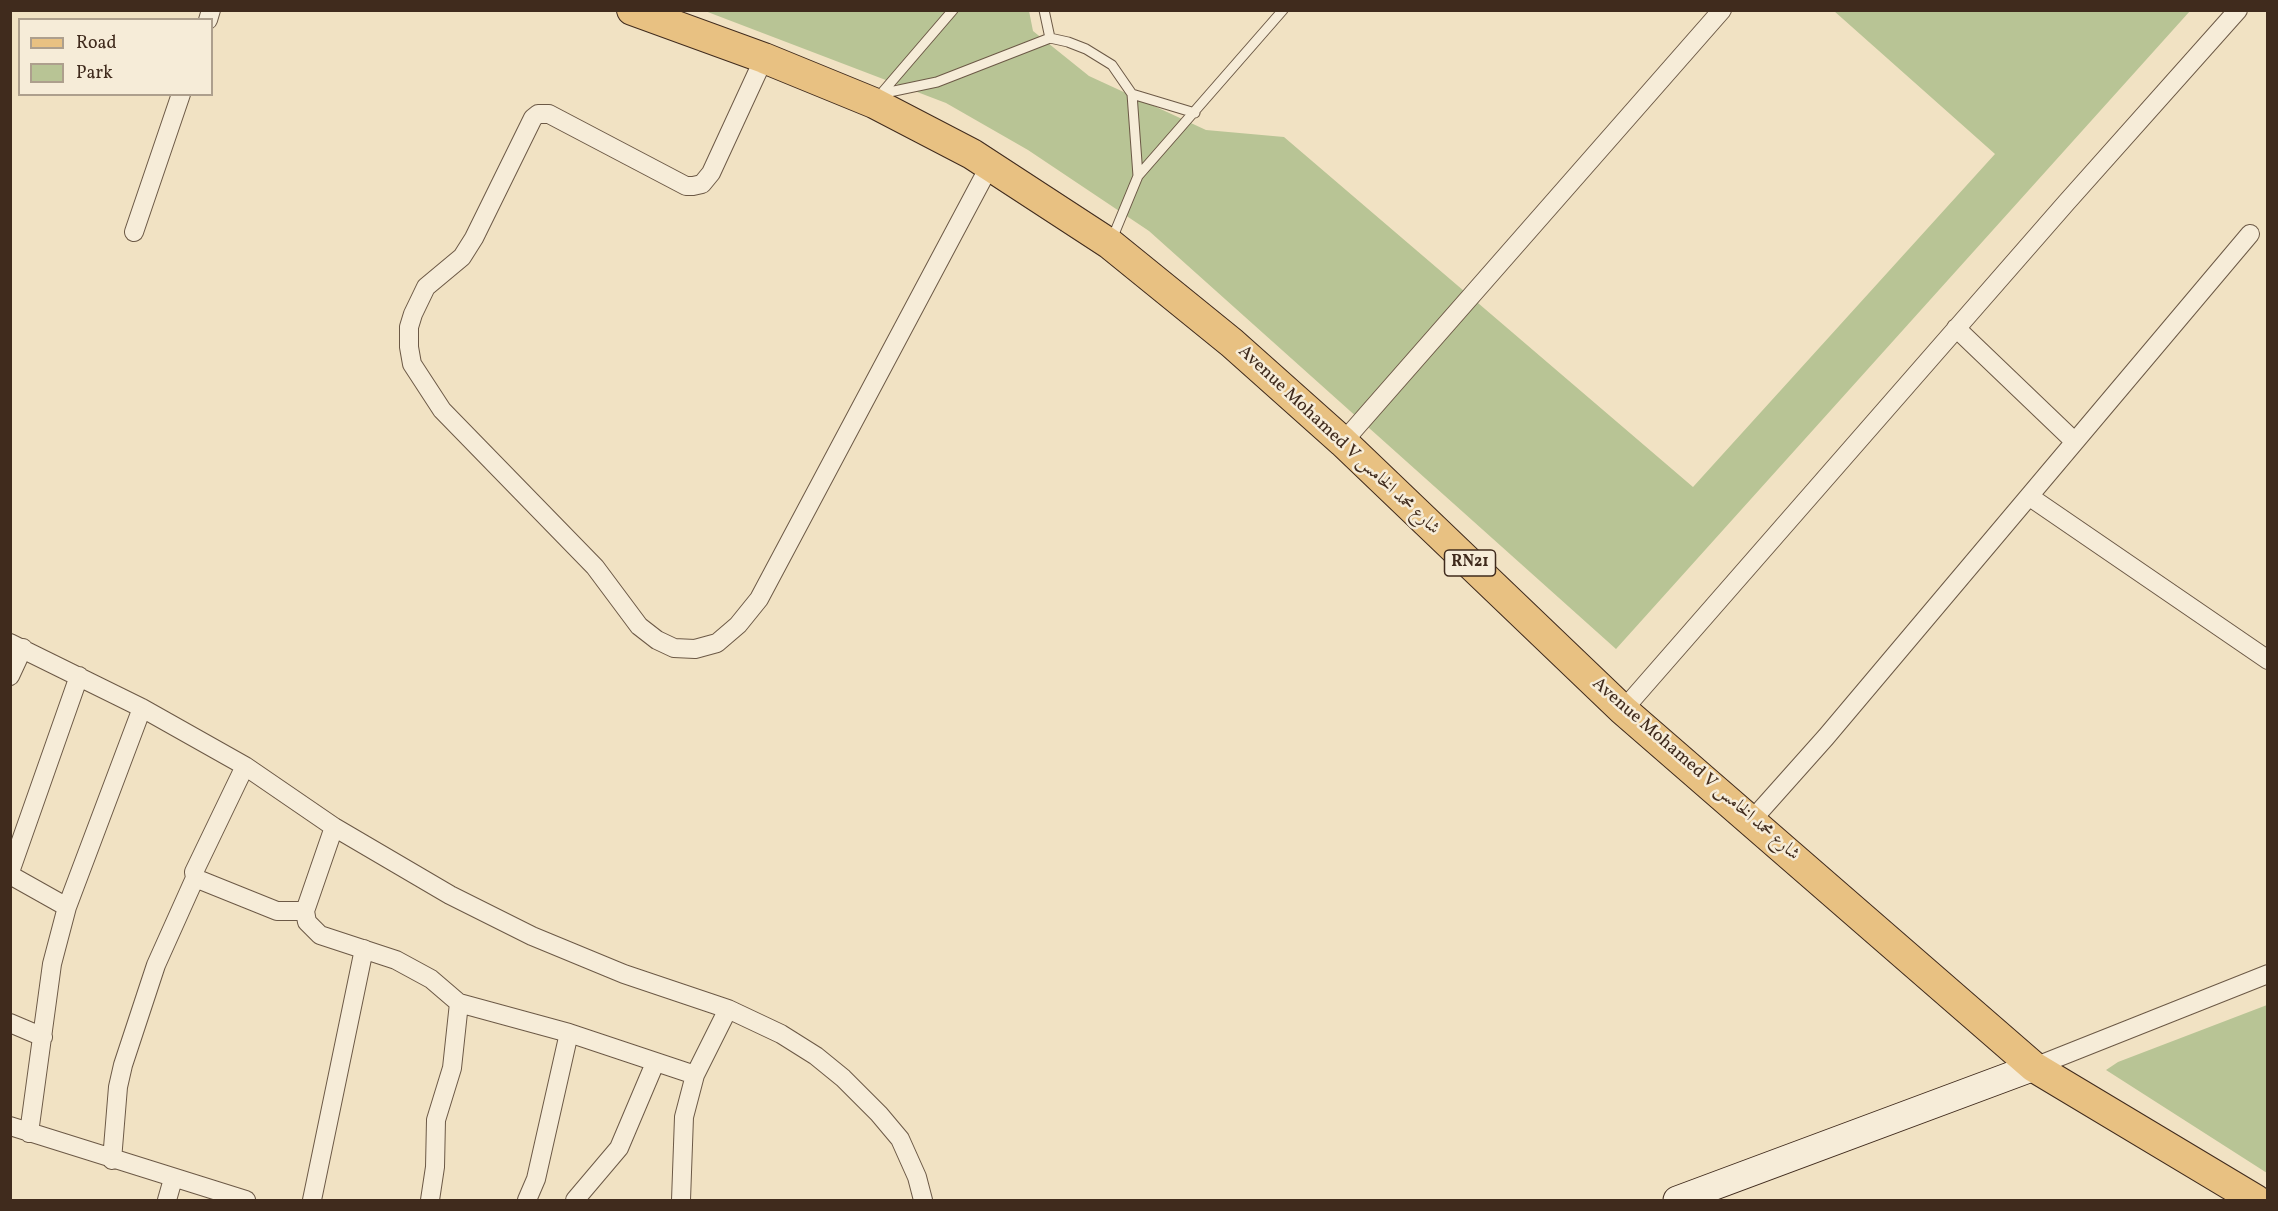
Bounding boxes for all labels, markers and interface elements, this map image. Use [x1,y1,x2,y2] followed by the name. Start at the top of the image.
[18,18,213,96] legend
[76,31,117,56] text: Road
[76,61,113,86] text: Park
[1233,342,1443,540] street label: Avenue Mohamed V شارع محمد الخامس
[1444,550,1496,576] road number: RN21
[1587,674,1803,866] street label: Avenue Mohamed V شارع محمد الخامس

